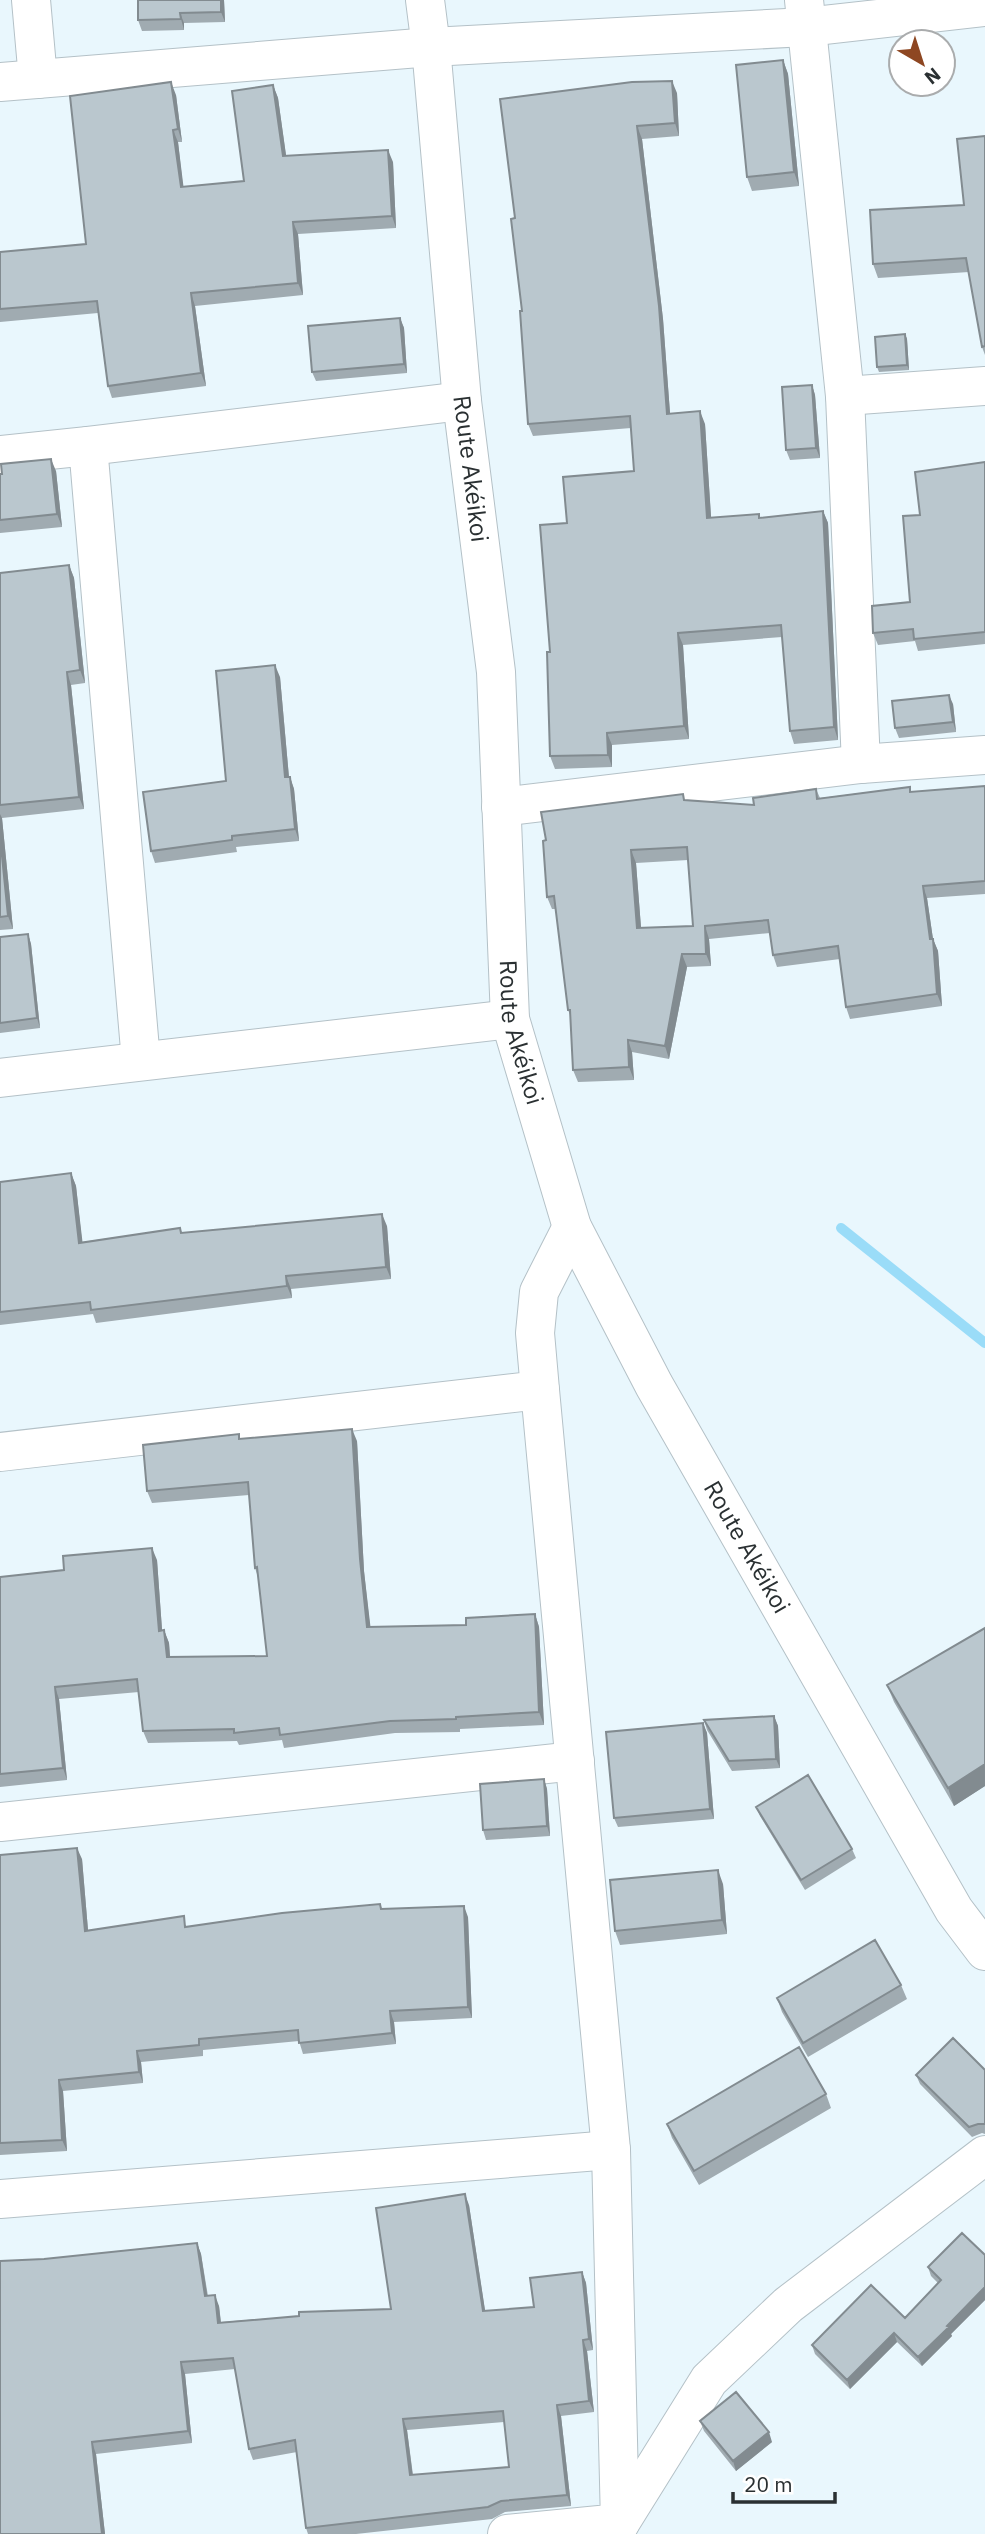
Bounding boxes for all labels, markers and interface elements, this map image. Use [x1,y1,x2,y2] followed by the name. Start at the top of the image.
[887,28,957,98] north arrow
[920,63,946,90] text: N
[446,393,497,544] street label: Route Akéikoi
[493,959,552,1108] street label: Route Akéikoi
[697,1475,798,1619] street label: Route Akéikoi
[733,2460,834,2504] scale bar
[744,2470,793,2498] text: 20 m

